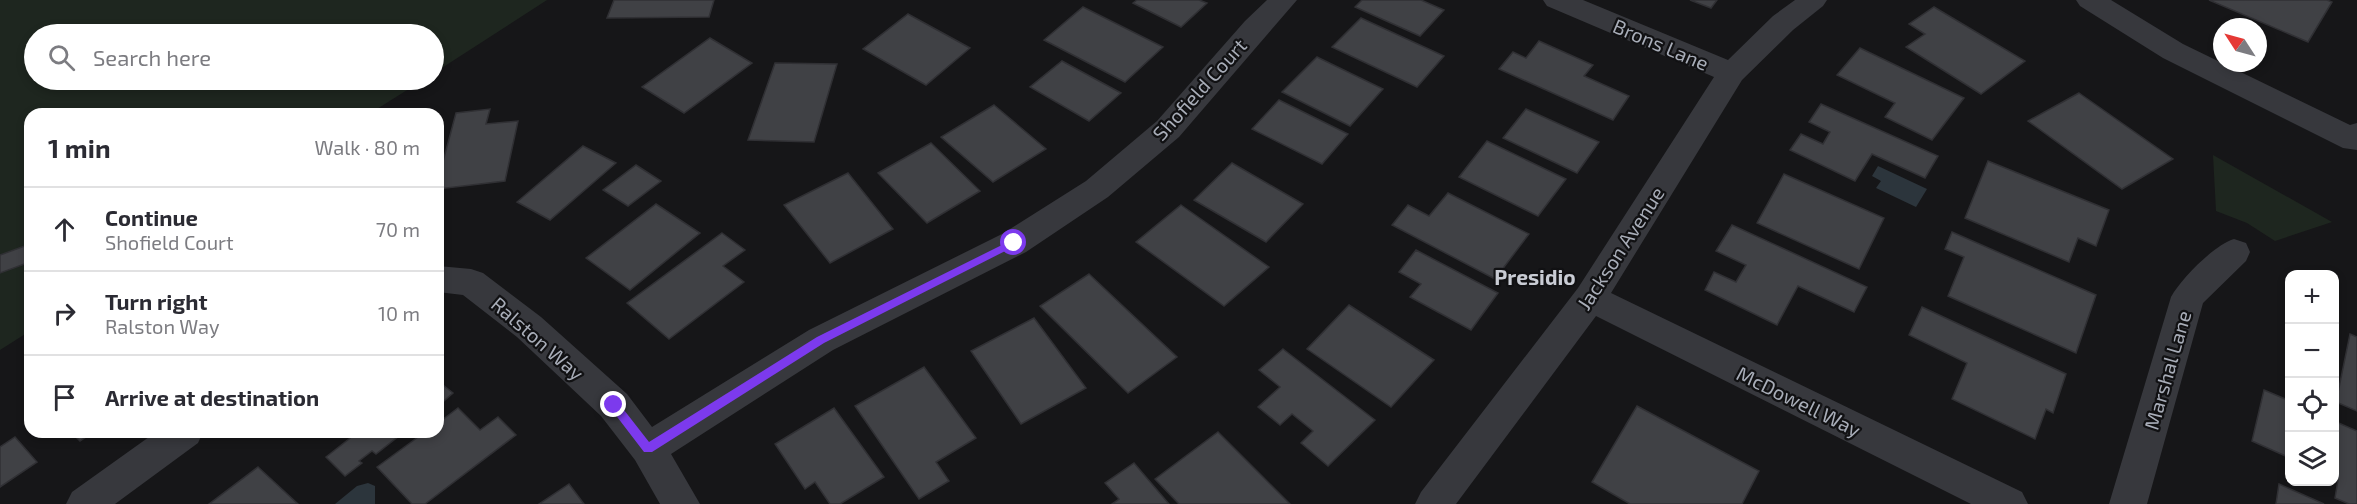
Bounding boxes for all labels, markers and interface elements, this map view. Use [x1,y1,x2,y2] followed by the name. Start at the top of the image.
[1610,13,1712,75] street label: Brons Lane
[2213,18,2267,72] north arrow
[24,24,444,90] search box
[1147,33,1251,145] street label: Shofield Court
[45,41,78,74] icon: search
[93,44,211,70] text: Search here
[48,132,111,163] text: 1 min
[315,135,420,159] text: Walk · 80 m
[1571,182,1669,314] street label: Jackson Avenue
[105,204,198,230] text: Continue
[48,213,81,246] icon: ahead
[376,217,420,241] text: 70 m
[1000,229,1026,255] route start
[105,230,234,254] text: Shofield Court
[1494,264,1576,289] district label: Presidio
[2285,270,2339,486] map controls
[2285,270,2339,324] button: +
[105,288,207,314] text: Turn right
[487,291,589,385] street label: Ralston Way
[48,297,81,330] icon: right
[378,301,420,325] text: 10 m
[2139,308,2195,432] street label: Marshal Lane
[105,314,220,338] text: Ralston Way
[2285,324,2339,378] button: −
[1733,361,1865,442] street label: McDowell Way
[2285,378,2339,432] button: locate
[48,381,81,414] icon: arrive
[105,384,319,410] text: Arrive at destination
[600,391,626,417] route end
[2285,432,2339,486] button: layers

